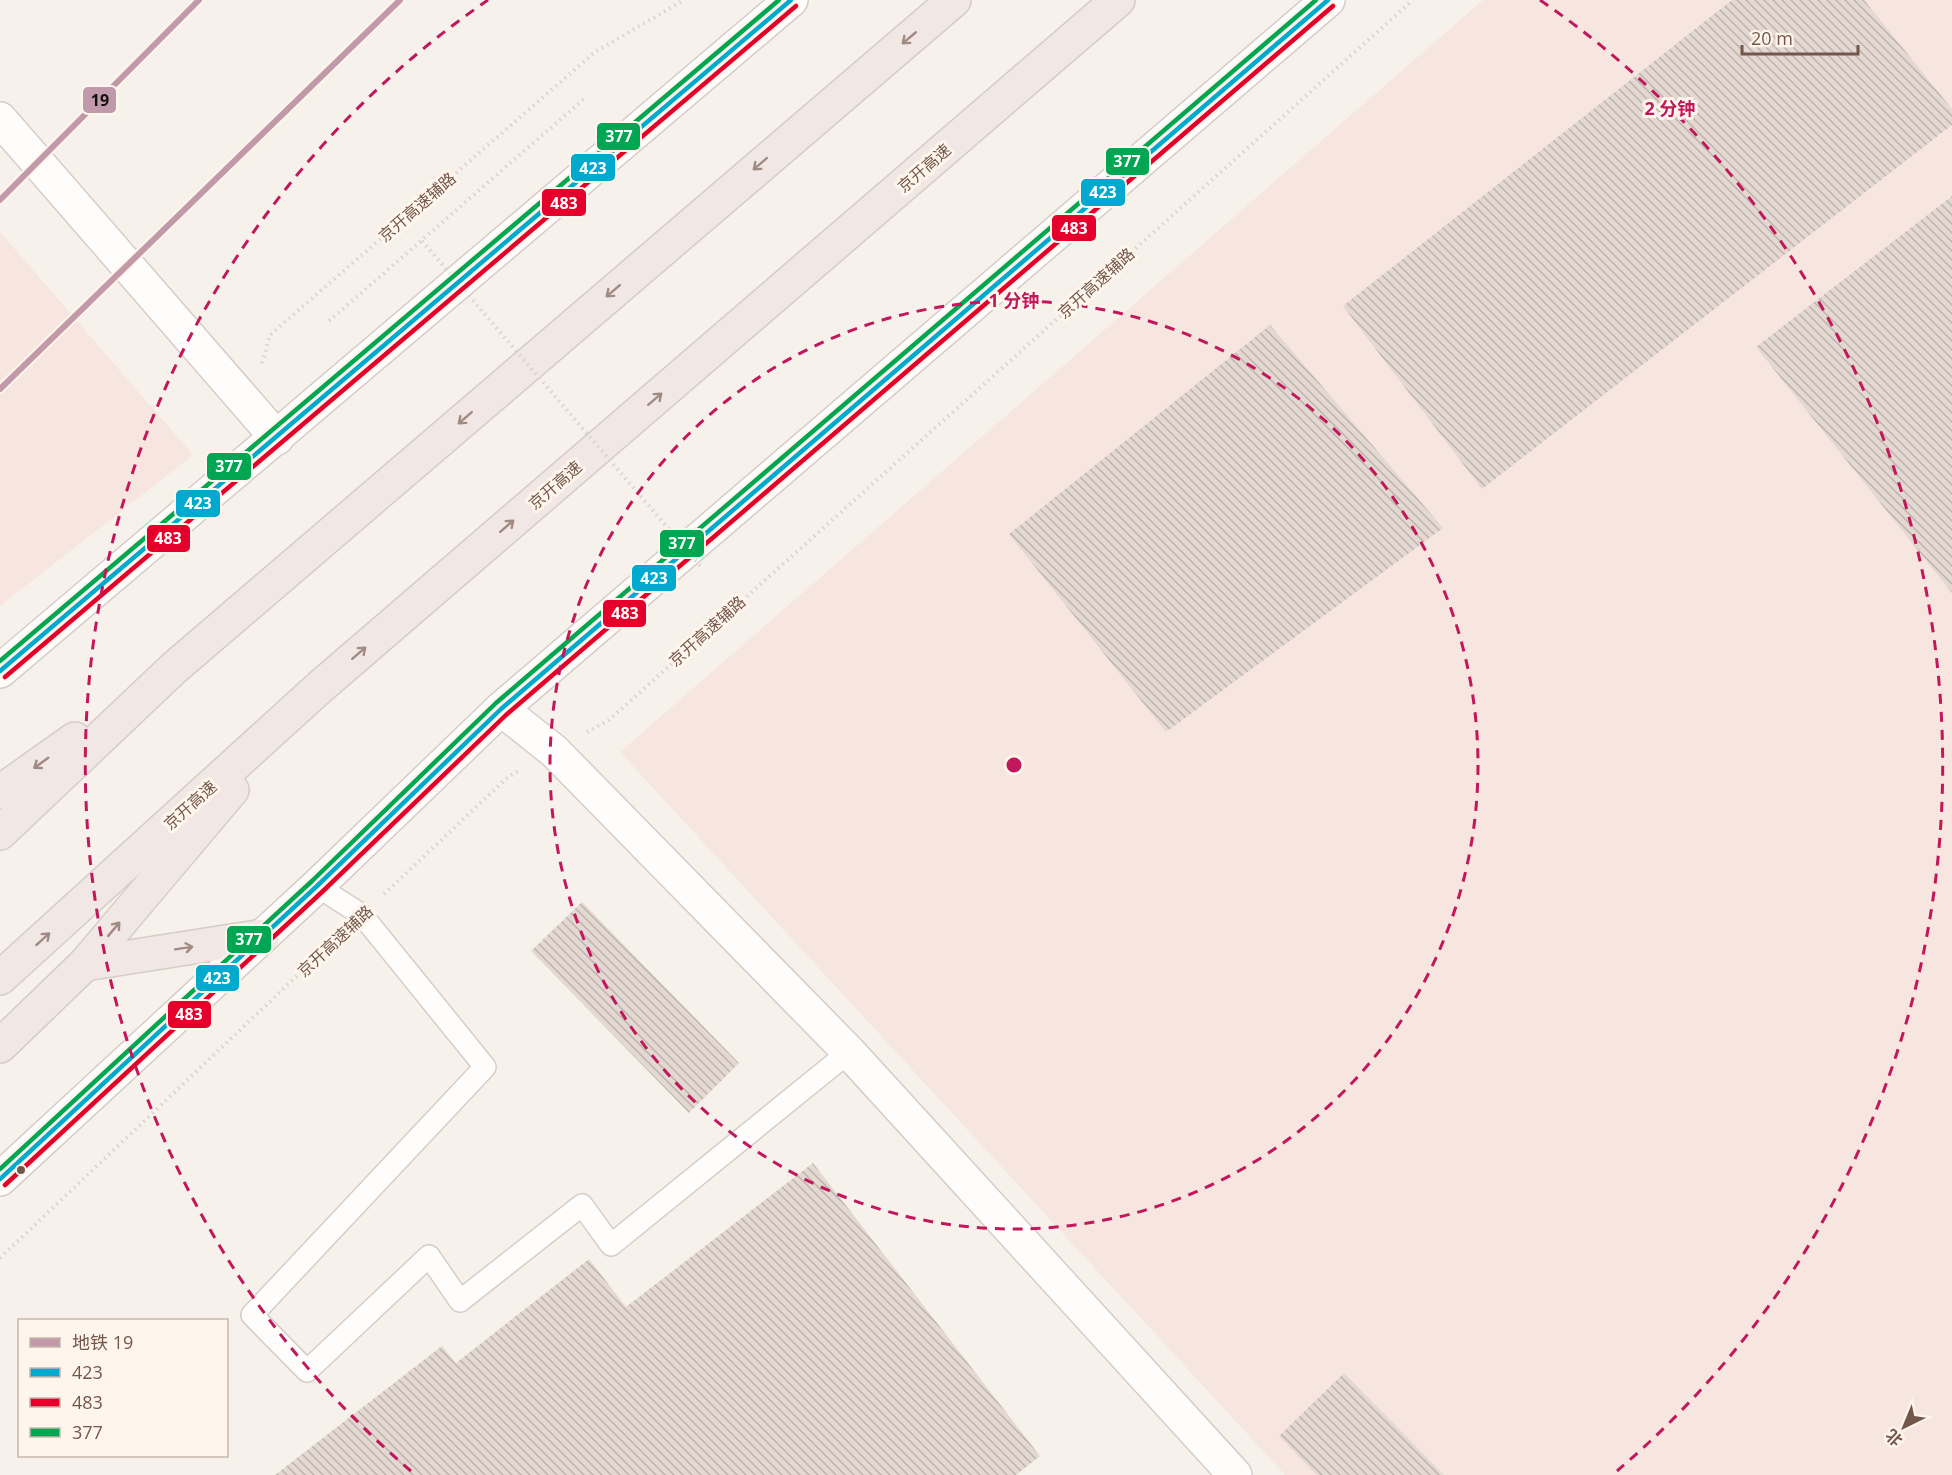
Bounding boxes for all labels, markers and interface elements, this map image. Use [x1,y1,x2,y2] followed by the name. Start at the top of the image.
[1742,18,1858,56] scale bar
[1751,26,1793,50] text: 20 m
[901,31,917,44] one-way arrow
[82,86,117,114] line badge: 19
[91,89,109,111] text: 19
[1645,96,1695,120] text: 2 分钟
[596,122,641,151] line badge: 377
[605,125,633,147] text: 377
[893,139,955,197] street label: 京开高速
[1105,147,1150,176] line badge: 377
[1113,150,1141,172] text: 377
[570,153,616,182] line badge: 423
[579,157,607,179] text: 423
[752,157,768,170] one-way arrow
[374,167,460,247] street label: 京开高速辅路
[1080,178,1126,207] line badge: 423
[1089,181,1117,203] text: 423
[541,188,587,217] line badge: 483
[550,192,578,214] text: 483
[1051,214,1097,242] line badge: 483
[1060,217,1088,239] text: 483
[1053,243,1139,323] street label: 京开高速辅路
[605,284,620,298] one-way arrow
[989,288,1039,312] text: 1 分钟
[647,392,662,406] one-way arrow
[458,411,473,425] one-way arrow
[206,452,252,481] line badge: 377
[215,455,243,477] text: 377
[524,456,586,514] street label: 京开高速
[175,489,221,518] line badge: 423
[184,492,212,514] text: 423
[499,519,514,533] one-way arrow
[146,524,191,553] line badge: 483
[154,527,182,549] text: 483
[659,529,705,558] line badge: 377
[668,532,696,554] text: 377
[631,564,677,592] line badge: 423
[640,567,668,589] text: 423
[664,591,750,671] street label: 京开高速辅路
[602,599,647,628] line badge: 483
[611,602,639,624] text: 483
[351,646,366,660] one-way arrow
[1004,755,1024,775] centre of rings
[33,757,49,769] one-way arrow
[159,775,221,835] street label: 京开高速
[292,900,378,982] street label: 京开高速辅路
[107,922,121,937] one-way arrow
[226,925,272,954] line badge: 377
[235,928,263,950] text: 377
[35,932,50,946] one-way arrow
[174,943,194,954] one-way arrow
[195,964,240,992] line badge: 423
[203,967,231,989] text: 423
[167,1000,212,1029] line badge: 483
[175,1003,203,1025] text: 483
[15,1164,27,1176] unlabelled marker
[18,1319,228,1457] legend
[72,1330,133,1354] text: 地铁 19
[72,1360,103,1384] text: 423
[72,1390,103,1414] text: 483
[1874,1397,1934,1457] north arrow
[72,1420,103,1444] text: 377
[1880,1424,1907,1451] text: 北

